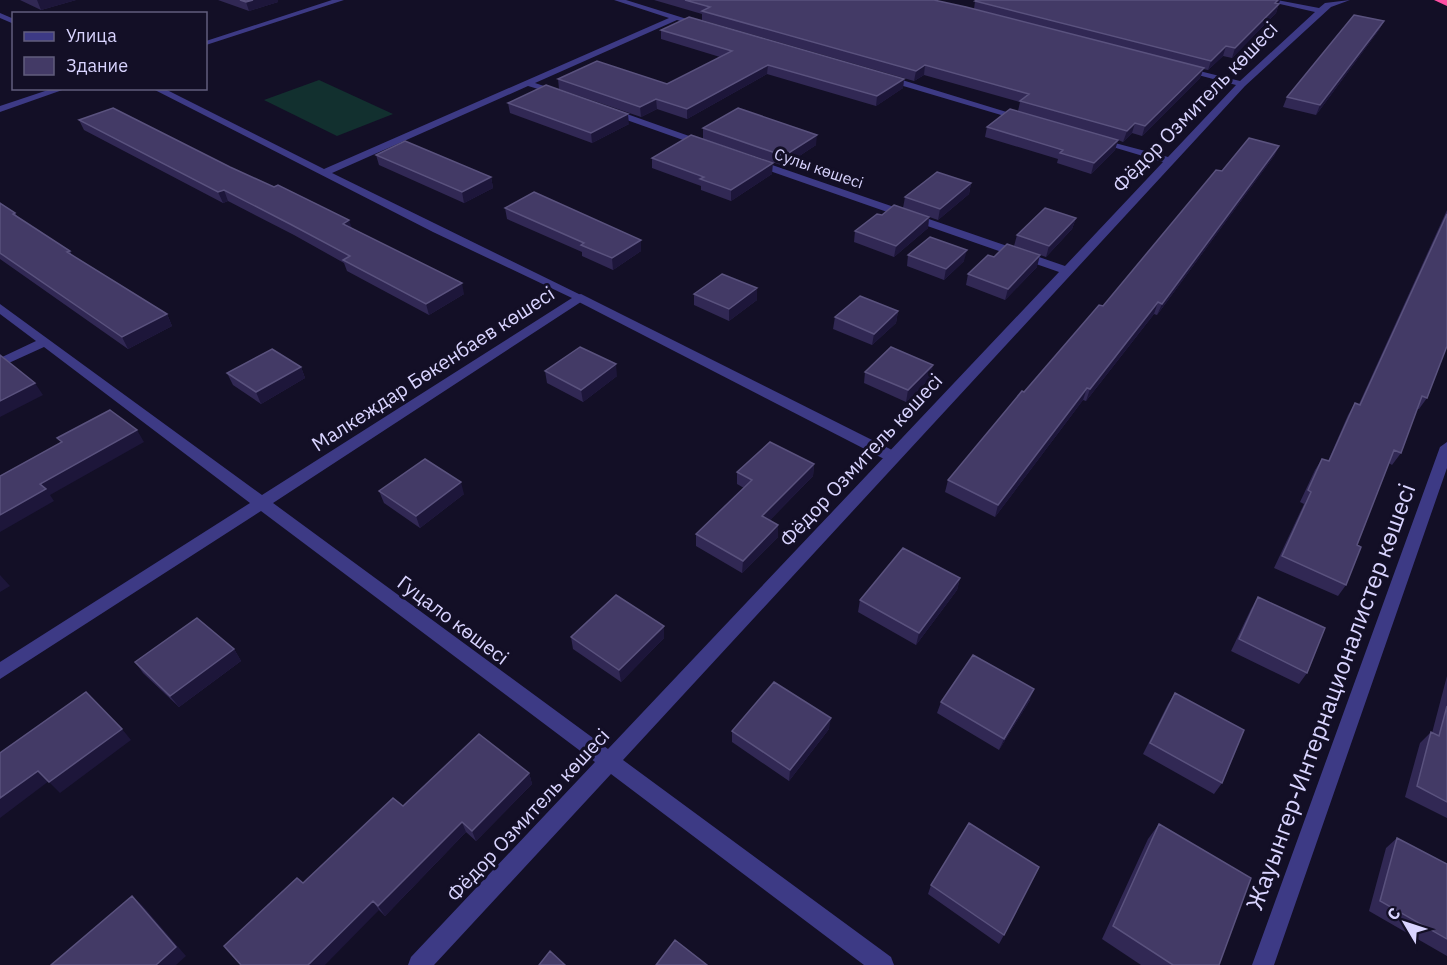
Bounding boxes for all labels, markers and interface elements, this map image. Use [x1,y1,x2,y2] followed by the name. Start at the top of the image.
[12,12,207,90] legend
[1106,15,1283,198] street label: Фёдор Озмитель көшесі
[66,24,117,47] text: Улица
[66,54,128,77] text: Здание
[772,143,866,193] street label: Сулы көшесі
[306,280,559,457] street label: Малкеждар Бөкенбаев көшесі
[773,367,948,552] street label: Фёдор Озмитель көшесі
[1238,479,1422,914] street label: Жауынгер-Интернационалистер көшесі
[392,569,515,670] street label: Гуцало көшесі
[440,722,615,907] street label: Фёдор Озмитель көшесі
[1375,893,1435,953] north arrow
[1382,903,1404,924] text: С

